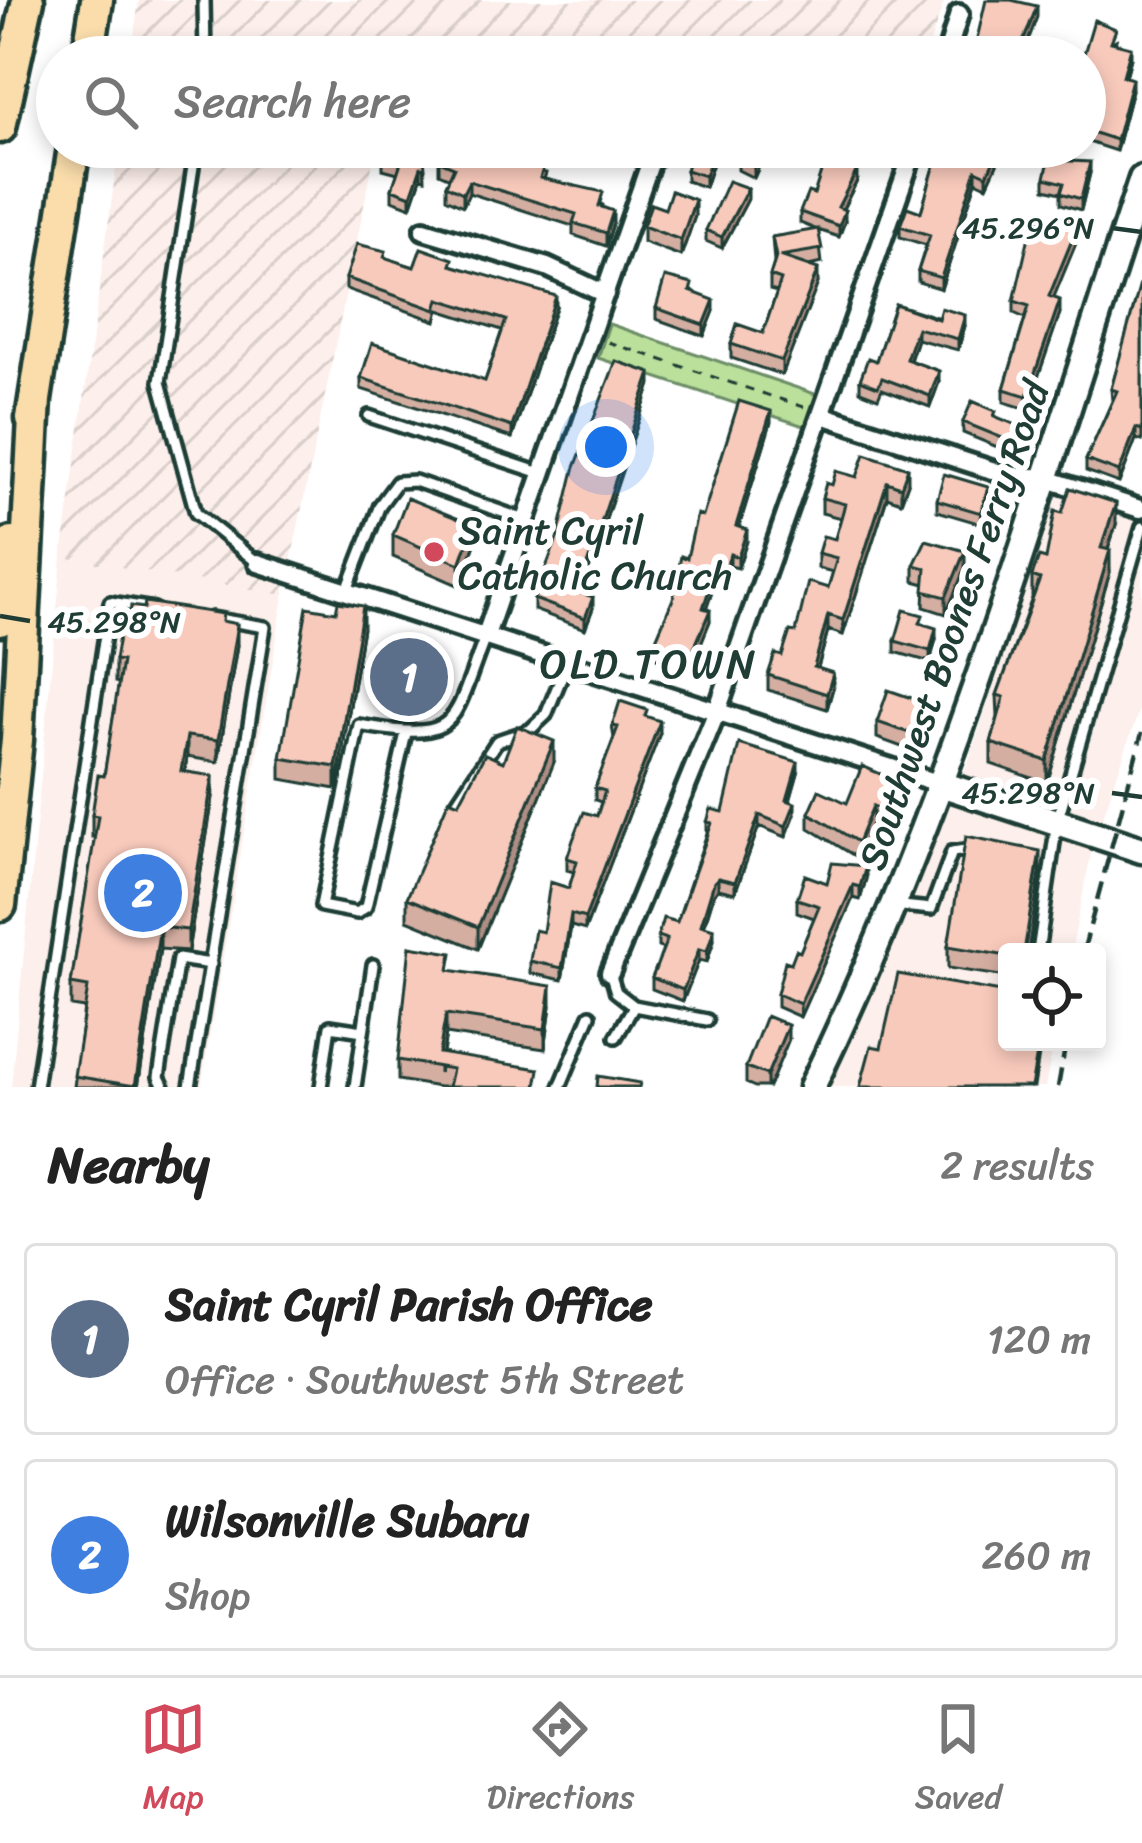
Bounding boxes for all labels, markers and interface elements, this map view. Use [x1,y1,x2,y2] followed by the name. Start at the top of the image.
[36,36,1106,168] search box
[174,62,411,142] text: Search here
[78,69,144,135] icon: search
[962,201,1094,255] text: 45.296°N
[837,369,1070,879] street label: Southwest Boones Ferry Road
[576,417,636,477] your location
[458,496,732,610] place label: Saint Cyril Catholic Church
[421,539,447,565] marker: Saint Cyril Catholic Church
[47,595,181,649] text: 45.298°N
[540,627,758,701] district label: OLD TOWN
[370,632,448,722] pin: 1
[961,766,1095,820] text: 45.298°N
[104,848,182,938] pin: 2
[998,943,1106,1051] map controls
[998,943,1106,1051] button: locate
[48,1120,209,1210] text: Nearby
[940,1131,1094,1200] text: 2 results
[165,1265,653,1345] text: Saint Cyril Parish Office
[82,1305,98,1374] text: 1
[987,1305,1091,1374] text: 120 m
[165,1345,684,1414] text: Office · Southwest 5th Street
[165,1481,529,1561] text: Wilsonville Subaru
[79,1521,101,1590] text: 2
[982,1521,1091,1590] text: 260 m
[165,1561,250,1630] text: Shop
[140,1696,206,1826] tab: Map
[487,1696,634,1826] tab: Directions
[915,1696,1002,1826] tab: Saved

